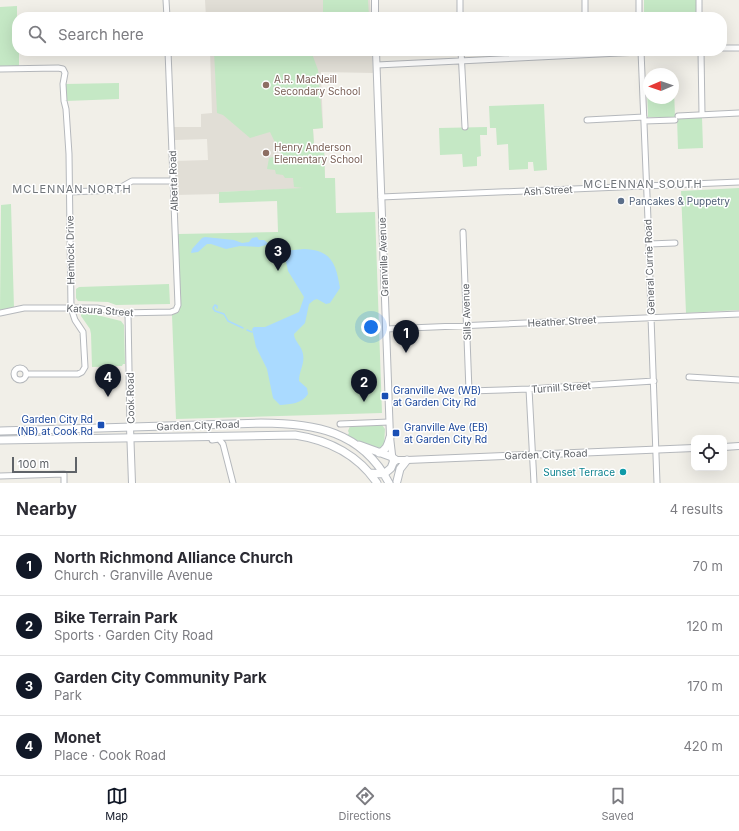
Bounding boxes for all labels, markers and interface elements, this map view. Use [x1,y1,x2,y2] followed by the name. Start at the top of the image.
[12,12,727,56] search box
[26,23,48,45] icon: search
[58,25,144,44] text: Search here
[643,68,679,104] north arrow
[274,73,360,97] place label: A.R. MacNeill Secondary School
[261,80,271,90] marker: A.R. MacNeill Secondary School
[274,141,363,165] place label: Henry Anderson Elementary School
[261,148,271,158] marker: Henry Anderson Elementary School
[166,150,180,212] street label: Alberta Road
[583,177,703,191] district label: MCLENNAN SOUTH
[12,182,132,196] district label: MCLENNAN NORTH
[523,183,574,197] street label: Ash Street
[629,195,730,207] place label: Pancakes & Puppetry
[616,196,626,206] marker: Pancakes & Puppetry
[63,215,77,285] street label: Hemlock Drive
[376,217,390,297] street label: Granville Avenue
[641,219,657,315] street label: General Currie Road
[265,238,291,271] pin: 3
[459,283,473,341] street label: Sills Avenue
[66,302,135,318] street label: Katsura Street
[527,313,597,329] street label: Heather Street
[361,317,381,337] your location
[393,320,419,353] pin: 1
[95,364,121,397] pin: 4
[351,369,377,402] pin: 2
[124,372,136,424] street label: Cook Road
[531,379,592,395] street label: Turnill Street
[393,384,481,408] place label: Granville Ave (WB) at Garden City Rd
[380,391,390,401] marker: Granville Ave (WB) at Garden City Rd
[17,413,93,437] place label: Garden City Rd (NB) at Cook Rd
[156,418,240,432] street label: Garden City Road
[96,420,106,430] marker: Garden City Rd (NB) at Cook Rd
[404,421,488,445] place label: Granville Ave (EB) at Garden City Rd
[391,428,401,438] marker: Granville Ave (EB) at Garden City Rd
[691,435,727,471] map controls
[691,435,727,471] button: locate
[504,447,588,461] street label: Garden City Road
[12,455,77,474] scale bar
[18,457,49,471] text: 100 m
[543,466,615,478] place label: Sunset Terrace
[618,467,628,477] marker: Sunset Terrace
[16,499,77,519] text: Nearby
[670,501,723,517] text: 4 results
[54,548,293,567] text: North Richmond Alliance Church
[26,558,32,574] text: 1
[693,558,723,574] text: 70 m
[54,567,213,583] text: Church · Granville Avenue
[54,608,178,627] text: Bike Terrain Park
[25,618,33,634] text: 2
[687,618,723,634] text: 120 m
[54,627,213,643] text: Sports · Garden City Road
[54,668,267,687] text: Garden City Community Park
[25,678,33,694] text: 3
[687,678,723,694] text: 170 m
[54,687,82,703] text: Park
[54,728,101,747] text: Monet
[25,738,33,754] text: 4
[683,738,723,754] text: 420 m
[54,747,166,763] text: Place · Cook Road
[105,785,128,823] tab: Map
[339,785,391,823] tab: Directions
[602,785,634,823] tab: Saved

